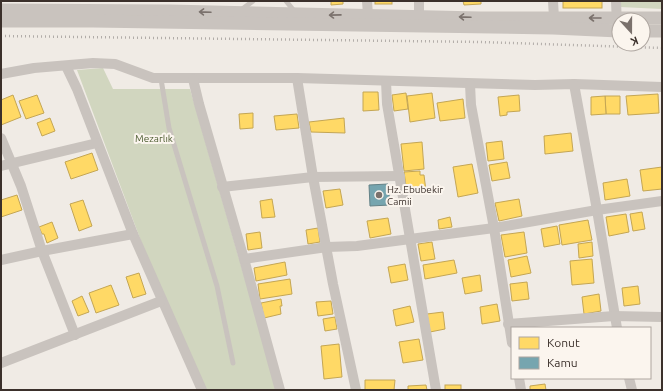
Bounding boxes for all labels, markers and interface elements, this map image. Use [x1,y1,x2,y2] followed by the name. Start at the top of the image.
[199,8,212,16] one-way arrow
[329,11,342,19] one-way arrow
[611,12,651,52] north arrow
[459,13,472,21] one-way arrow
[589,14,602,22] one-way arrow
[628,34,640,48] text: K
[135,133,173,144] park label: Mezarlık
[387,184,443,207] place label: Hz. Ebubekir Camii
[374,190,384,200] marker: Hz. Ebubekir Camii
[511,327,651,379] legend
[547,336,580,349] text: Konut
[547,356,578,369] text: Kamu

